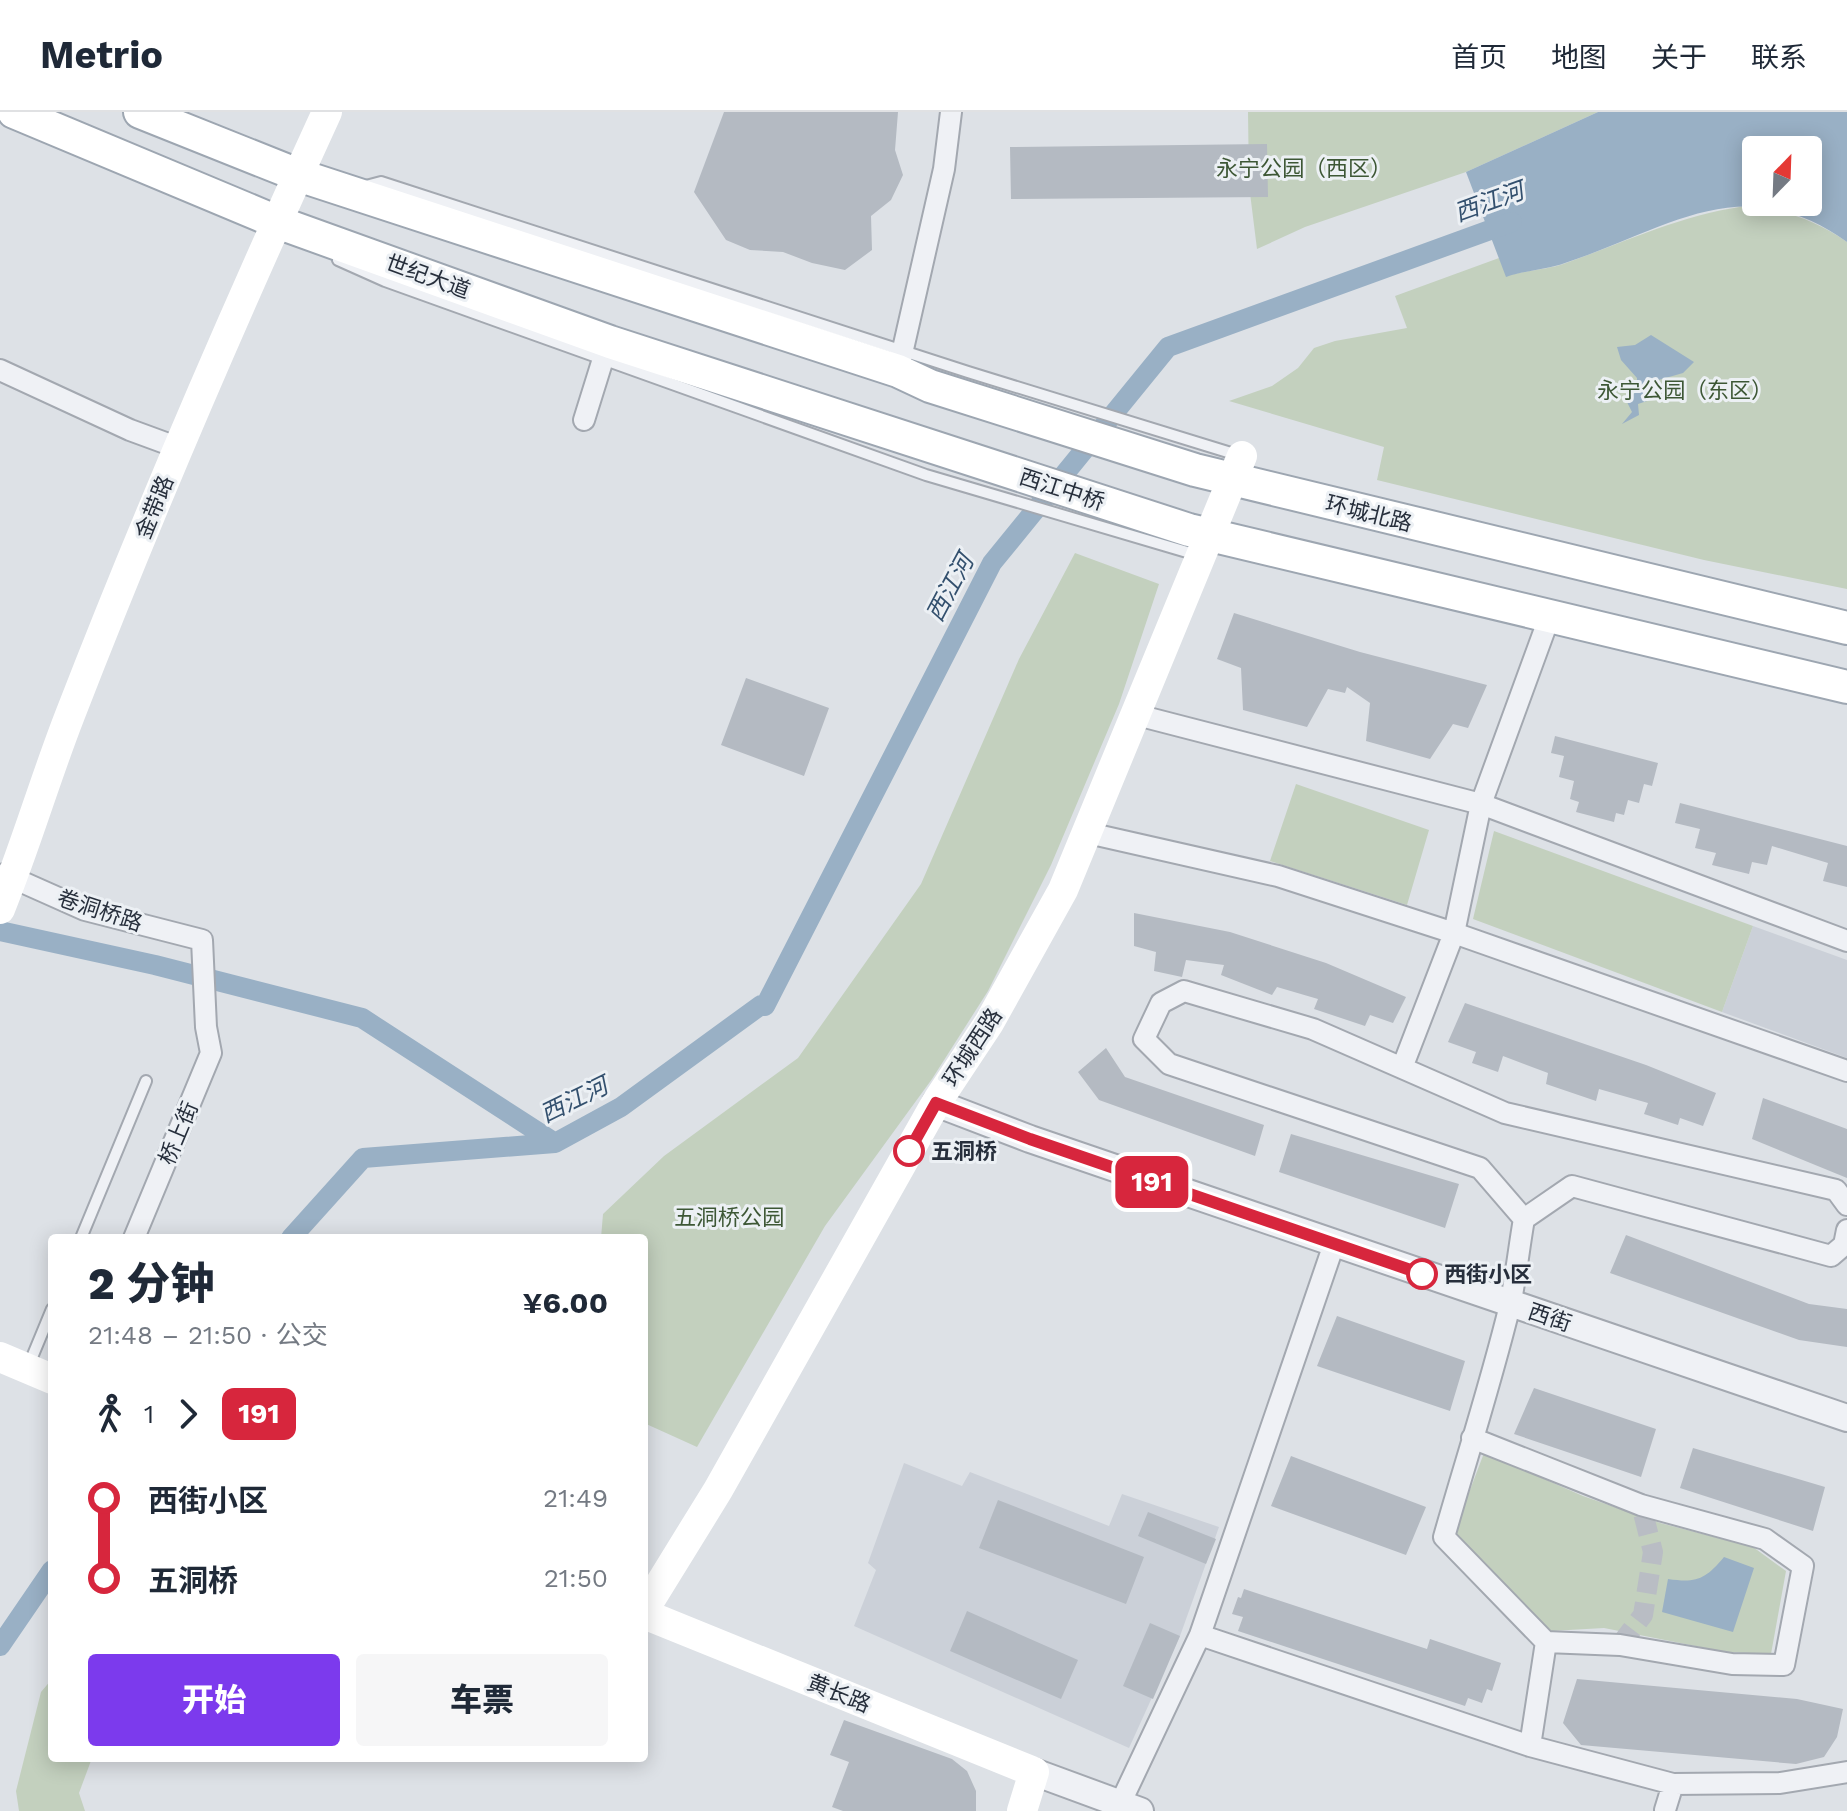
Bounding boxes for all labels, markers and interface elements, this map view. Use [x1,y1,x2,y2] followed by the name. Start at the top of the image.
[40,33,163,77] text: Metrio
[1451,41,1507,74] text: 首页
[1551,41,1607,74] text: 地图
[1651,41,1707,74] text: 关于
[1751,41,1807,74] text: 联系
[1742,136,1822,216] north arrow
[1742,136,1822,216] map controls
[1216,156,1392,181] park label: 永宁公园（西区）
[1450,175,1531,227] water label: 西江河
[382,250,473,303] street label: 世纪大道
[1597,378,1773,403] park label: 永宁公园（东区）
[1016,464,1108,515] street label: 西江中桥
[131,472,178,542] street label: 金带路
[1323,491,1415,536] street label: 环城北路
[921,546,981,626] water label: 西江河
[54,885,146,936] street label: 卷洞桥路
[938,1004,1007,1091] street label: 环城西路
[536,1070,616,1128] water label: 西江河
[154,1098,203,1168] street label: 桥上街
[894,1136,924,1166] marker: 五洞桥
[931,1139,997,1164] place label: 五洞桥
[1106,1156,1198,1208] line badge: 191
[1131,1165,1173,1198] text: 191
[674,1205,784,1230] park label: 五洞桥公园
[88,1258,214,1310] text: 2 分钟
[1407,1259,1437,1289] marker: 西街小区
[1444,1262,1532,1287] place label: 西街小区
[522,1285,608,1320] text: ¥6.00
[1525,1298,1575,1336] street label: 西街
[88,1320,328,1350] text: 21:48 – 21:50 · 公交
[88,1392,132,1436] icon: walk
[166,1392,210,1436] icon: forward
[238,1397,280,1430] text: 191
[144,1399,154,1429] text: 1
[148,1483,268,1518] text: 西街小区
[543,1483,608,1513] text: 21:49
[148,1563,238,1598] text: 五洞桥
[544,1563,608,1593] text: 21:50
[88,1654,340,1746] button: 开始
[356,1654,608,1746] button: 车票
[804,1670,874,1717] street label: 黄长路

